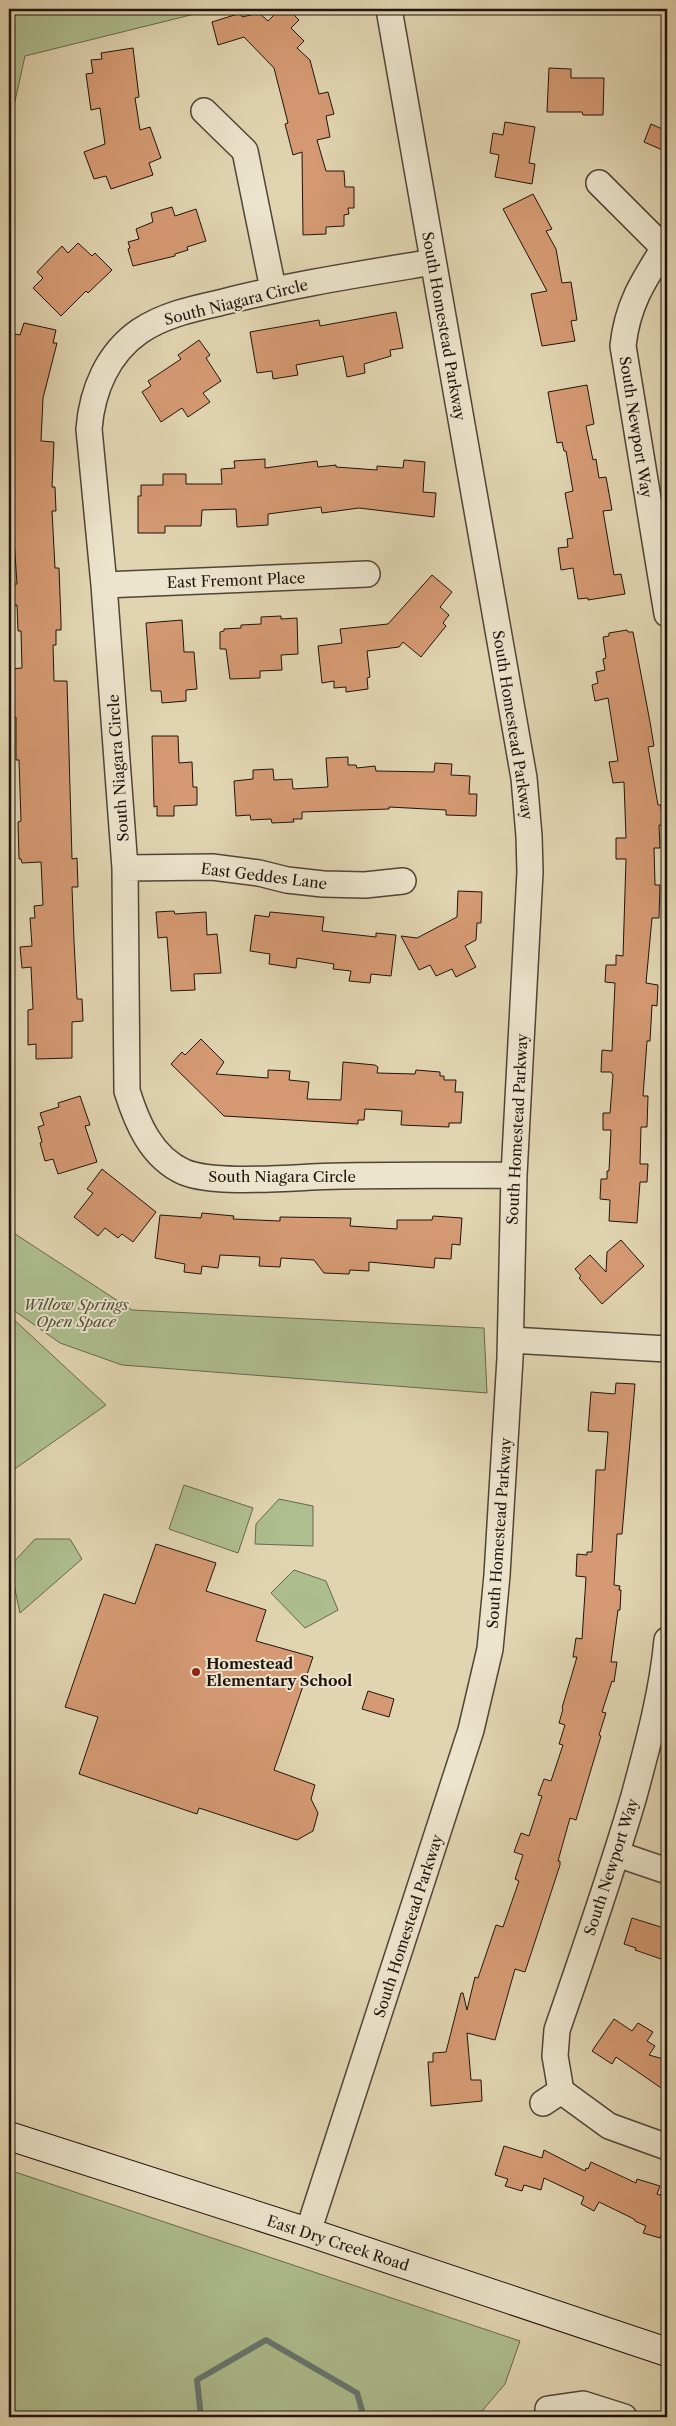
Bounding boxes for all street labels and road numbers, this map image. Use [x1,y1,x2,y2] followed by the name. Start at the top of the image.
[418,230,470,423] street label: South Homestead Parkway
[162,275,310,329] street label: South Niagara Circle
[615,355,657,500] street label: South Newport Way
[166,568,306,592] street label: East Fremont Place
[489,629,537,822] street label: South Homestead Parkway
[103,694,133,842] street label: South Niagara Circle
[200,859,328,893] street label: East Geddes Lane
[503,1032,532,1225] street label: South Homestead Parkway
[208,1167,356,1186] street label: South Niagara Circle
[483,1436,515,1629] street label: South Homestead Parkway
[580,1795,642,1938] street label: South Newport Way
[369,1831,447,2020] street label: South Homestead Parkway
[265,2211,411,2275] street label: East Dry Creek Road

